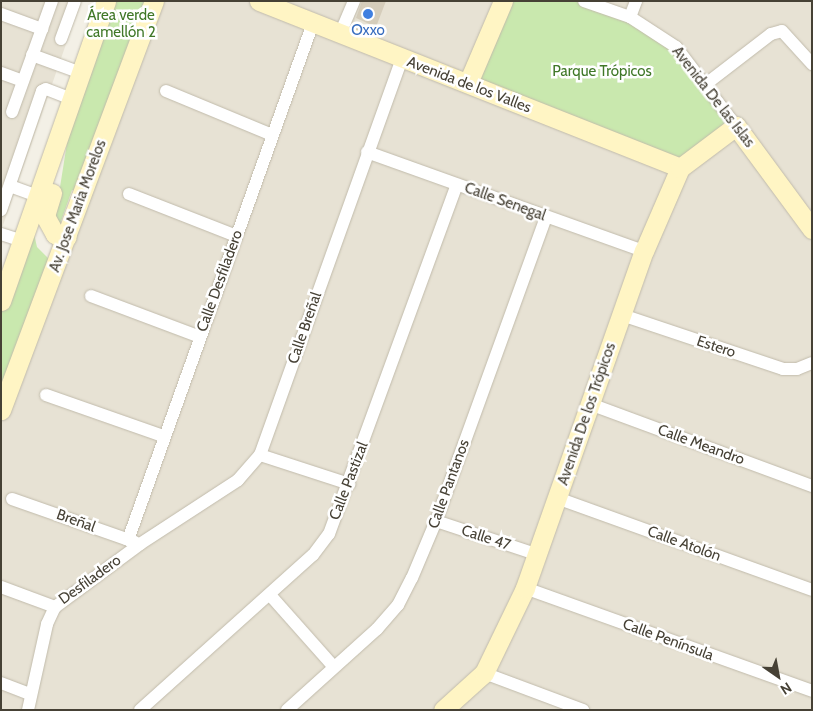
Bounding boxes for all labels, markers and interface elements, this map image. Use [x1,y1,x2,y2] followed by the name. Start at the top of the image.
[86,6,156,41] park label: Área verde camellón 2
[362,8,374,20] marker: Oxxo
[351,22,385,40] place label: Oxxo
[668,43,758,151] street label: Avenida De las Islas
[404,53,534,117] street label: Avenida de los Valles
[552,63,652,81] park label: Parque Trópicos
[46,137,110,275] street label: Av. Jose Maria Morelos
[462,179,548,225] street label: Calle Senegal
[193,228,247,334] street label: Calle Desfiladero
[284,290,326,366] street label: Calle Breñal
[694,332,738,362] street label: Estero
[554,340,620,488] street label: Avenida De los Trópicos
[655,421,747,469] street label: Calle Meandro
[425,437,473,531] street label: Calle Pantanos
[326,439,372,523] street label: Calle Pastizal
[54,506,98,536] street label: Breñal
[459,522,513,554] street label: Calle 47
[645,522,723,566] street label: Calle Atolón
[55,551,125,609] street label: Desfiladero
[620,615,716,665] street label: Calle Península
[753,651,803,701] north arrow
[777,678,795,699] text: N

